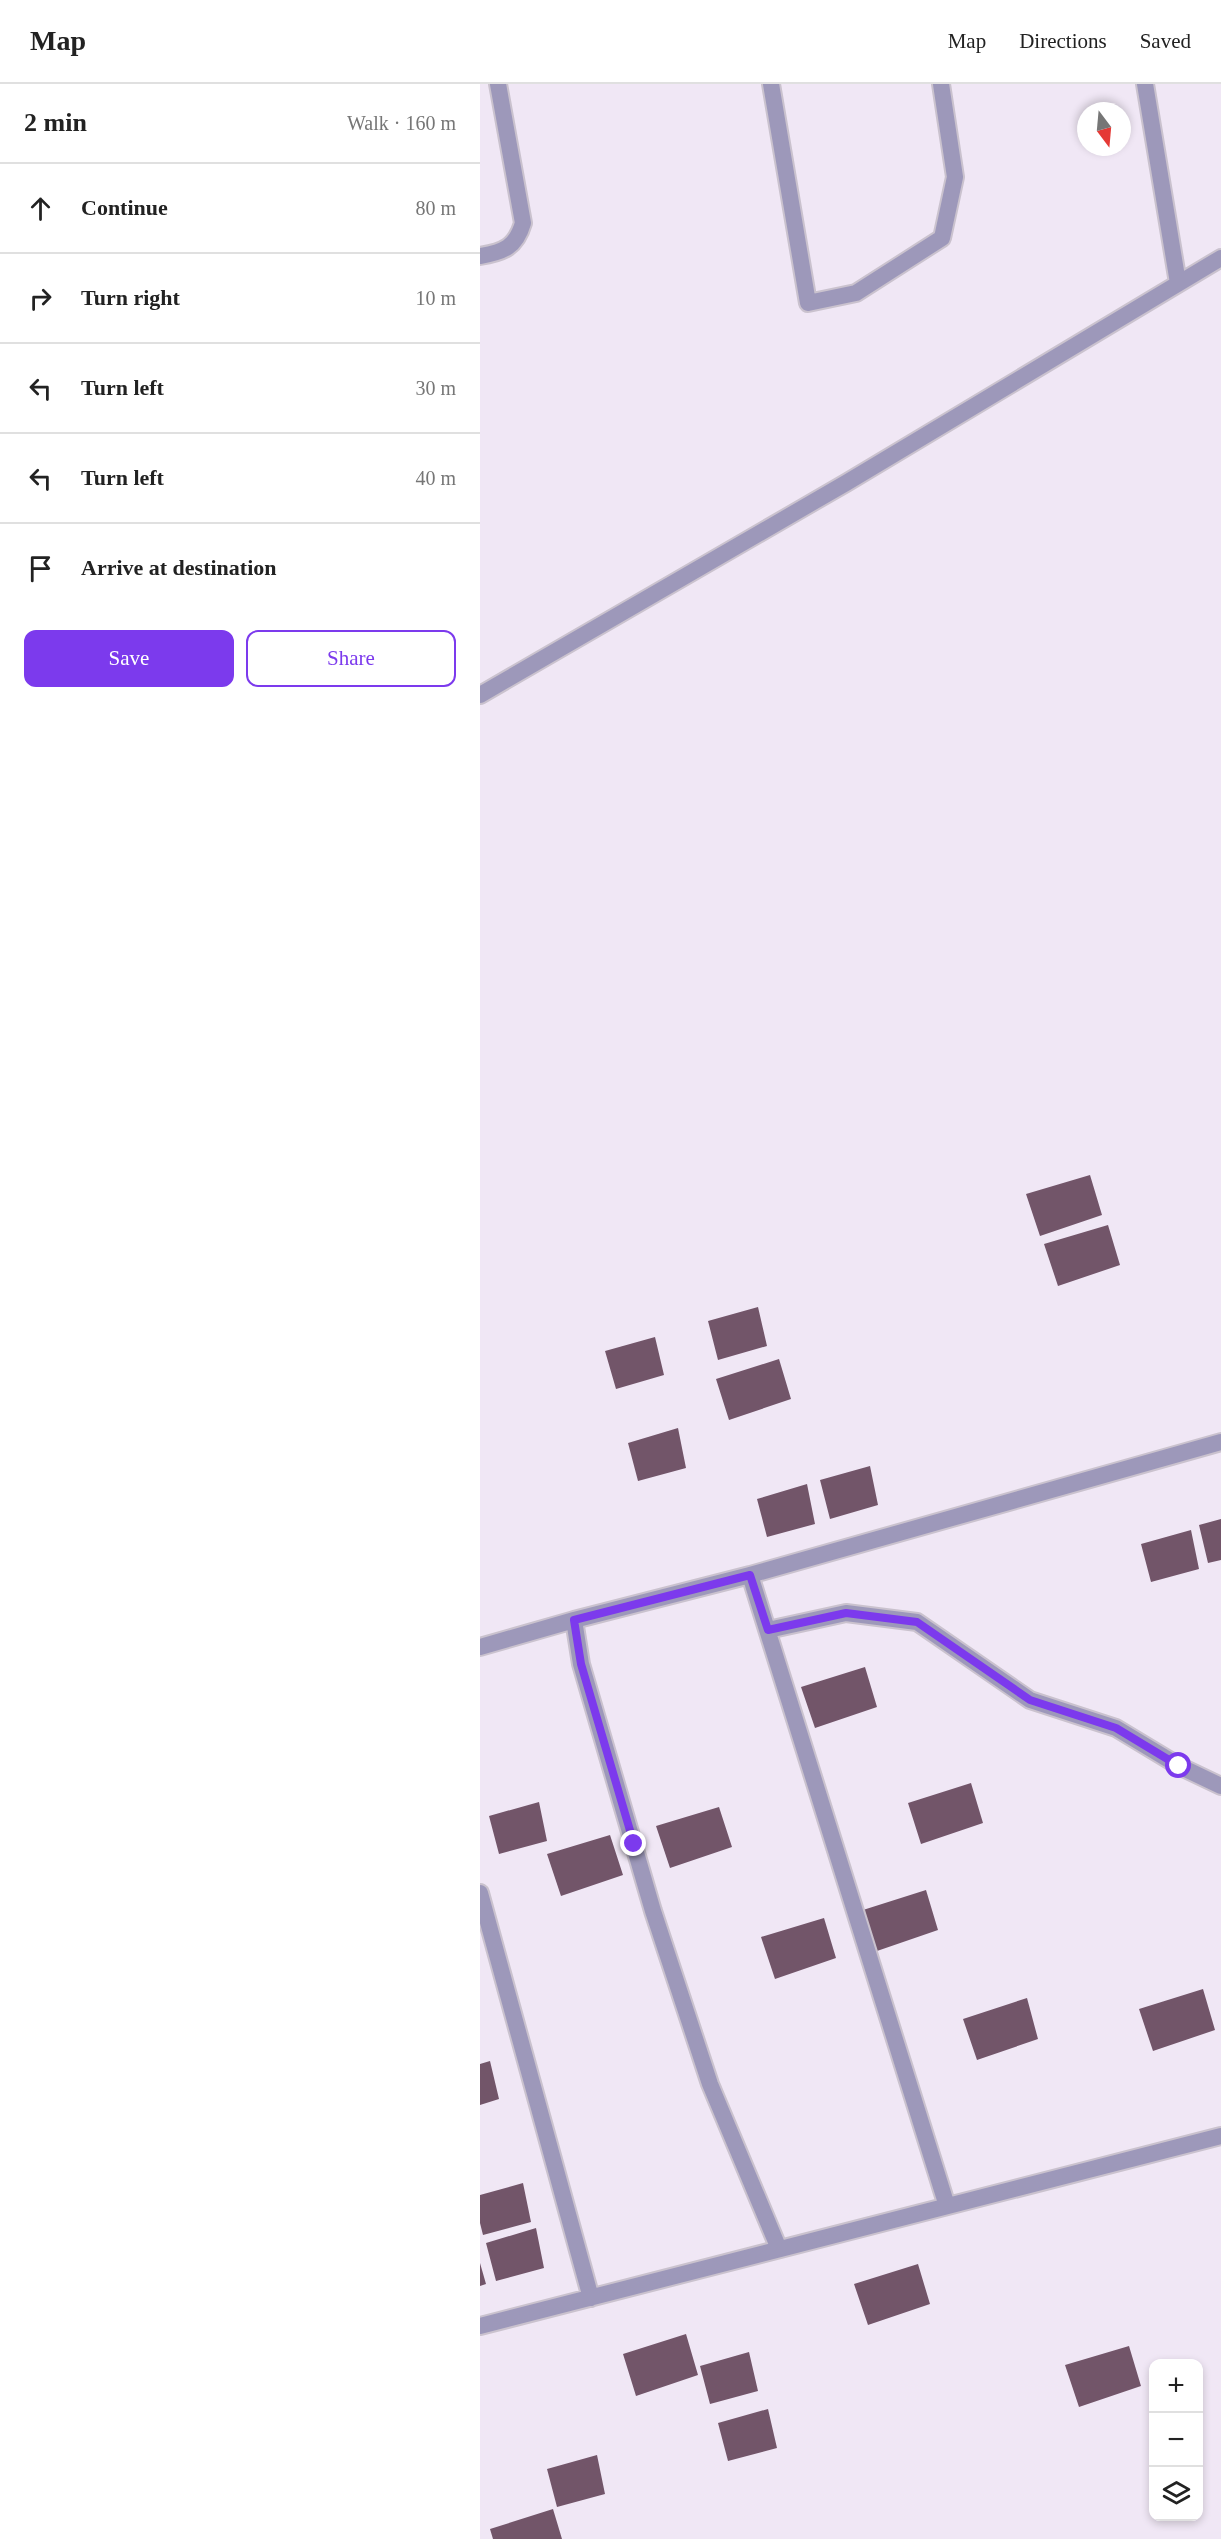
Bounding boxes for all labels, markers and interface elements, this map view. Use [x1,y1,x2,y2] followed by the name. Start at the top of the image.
[30,25,86,56] text: Map
[948,29,986,53] text: Map
[1019,29,1107,53] text: Directions
[1140,29,1191,53] text: Saved
[1077,102,1131,156] north arrow
[24,108,87,137] text: 2 min
[347,112,456,134] text: Walk · 160 m
[24,192,57,225] icon: ahead
[81,195,168,220] text: Continue
[415,197,456,219] text: 80 m
[24,282,57,315] icon: right
[81,285,180,310] text: Turn right
[415,287,456,309] text: 10 m
[24,372,57,405] icon: left
[81,375,164,400] text: Turn left
[415,377,456,399] text: 30 m
[24,462,57,495] icon: left
[81,465,164,490] text: Turn left
[415,467,456,489] text: 40 m
[24,552,57,585] icon: arrive
[81,555,277,580] text: Arrive at destination
[24,630,234,687] button: Save
[246,630,456,687] button: Share
[1165,1752,1191,1778] route start
[620,1830,646,1856] route end
[1149,2359,1203,2521] map controls
[1149,2359,1203,2413] button: +
[1149,2413,1203,2467] button: −
[1149,2467,1203,2521] button: layers

